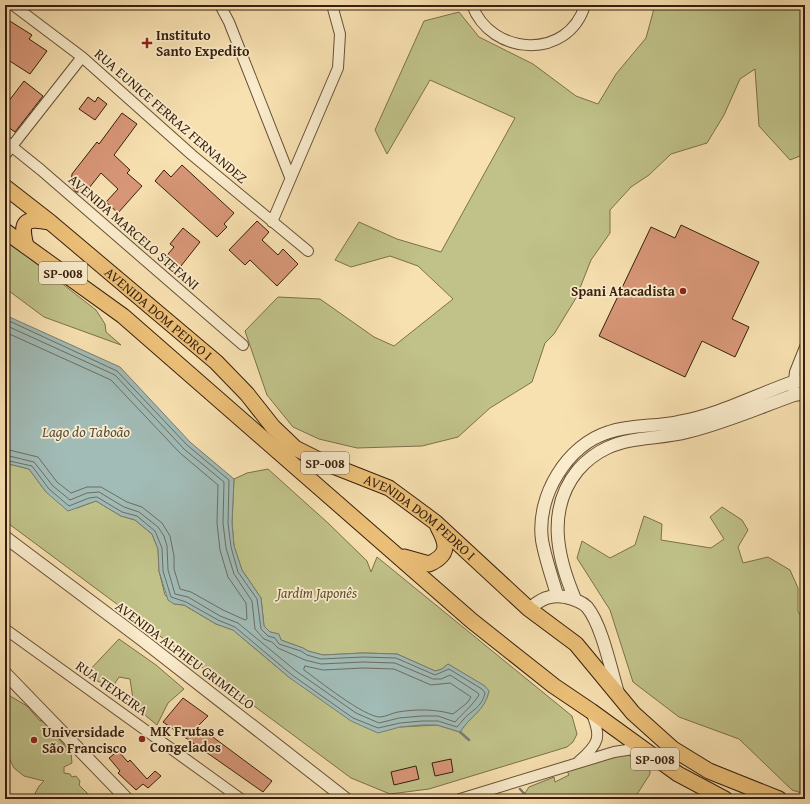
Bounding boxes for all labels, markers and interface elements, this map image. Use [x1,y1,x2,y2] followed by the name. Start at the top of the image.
[156,25,250,61] place label: Instituto Santo Expedito
[141,37,153,49] marker: Instituto Santo Expedito
[90,44,252,188] street label: RUA EUNICE FERRAZ FERNANDEZ
[64,170,204,294] street label: AVENIDA MARCELO STEFANI
[39,262,87,284] road number: SP-008
[100,262,217,365] street label: AVENIDA DOM PEDRO I
[571,281,676,301] place label: Spani Atacadista
[678,286,688,296] marker: Spani Atacadista
[41,421,131,442] water label: Lago do Taboão
[301,452,349,474] road number: SP-008
[361,469,480,565] street label: AVENIDA DOM PEDRO I
[275,583,357,603] park label: Jardim Japonês
[111,596,259,714] street label: AVENIDA ALPHEU GRIMELLO
[72,656,153,721] street label: RUA TEIXEIRA
[150,721,224,757] place label: MK Frutas e Congelados
[42,722,127,758] place label: Universidade São Francisco
[137,734,147,744] marker: MK Frutas e Congelados
[29,735,39,745] marker: Universidade São Francisco
[631,748,679,770] road number: SP-008

